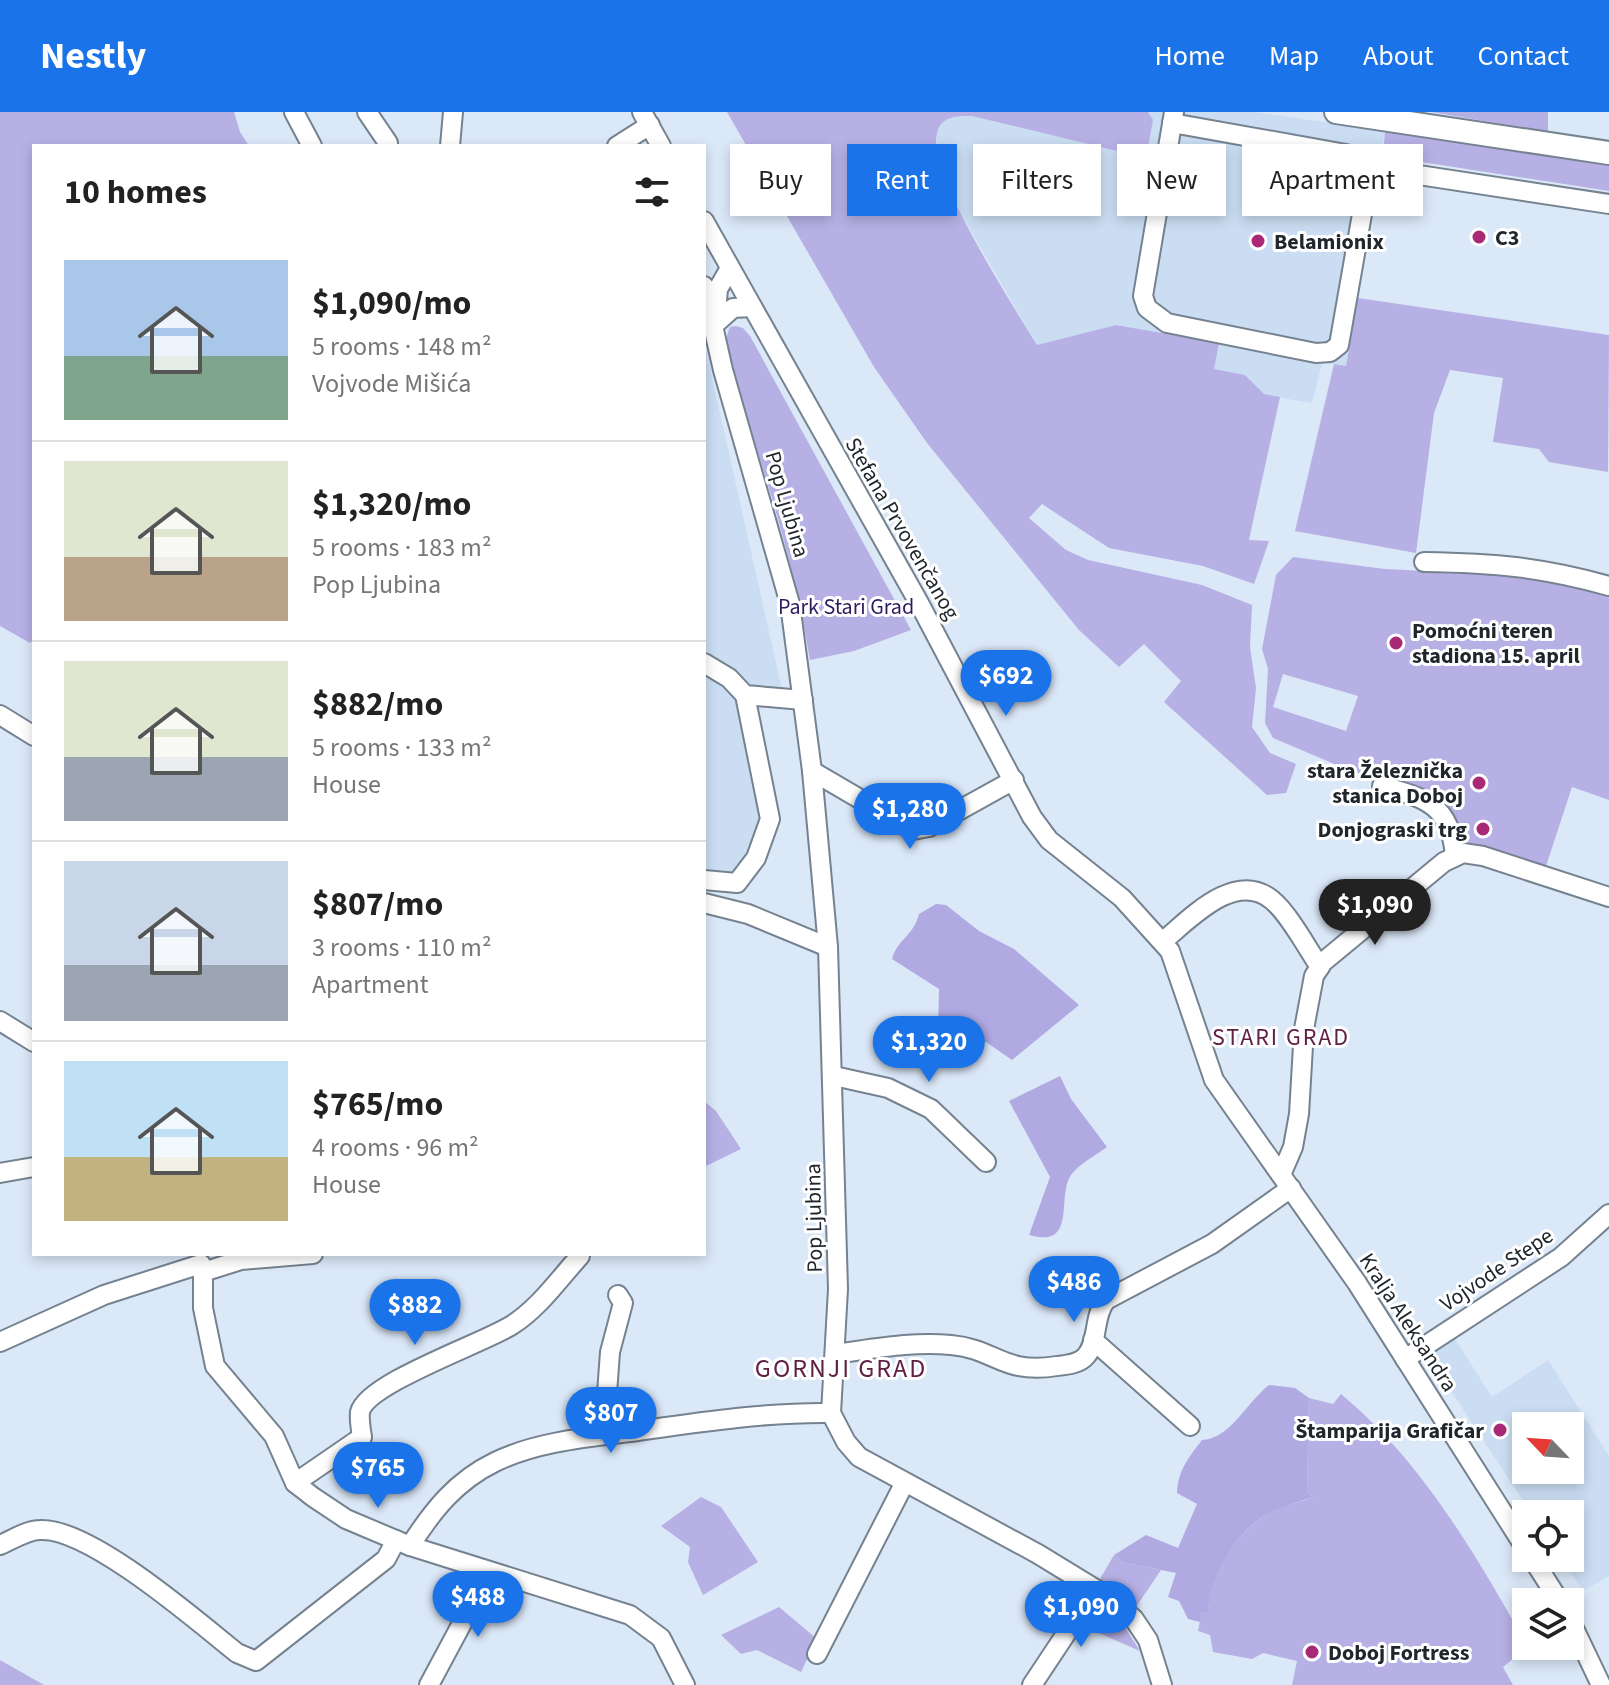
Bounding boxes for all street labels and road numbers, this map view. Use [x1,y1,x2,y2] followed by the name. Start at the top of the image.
[837,431,967,626] street label: Stefana Prvovenčanog
[757,447,817,561] street label: Pop Ljubina
[797,1163,831,1273] street label: Pop Ljubina
[1434,1220,1560,1320] street label: Vojvode Stepe
[1351,1247,1465,1398] street label: Kralja Aleksandra

